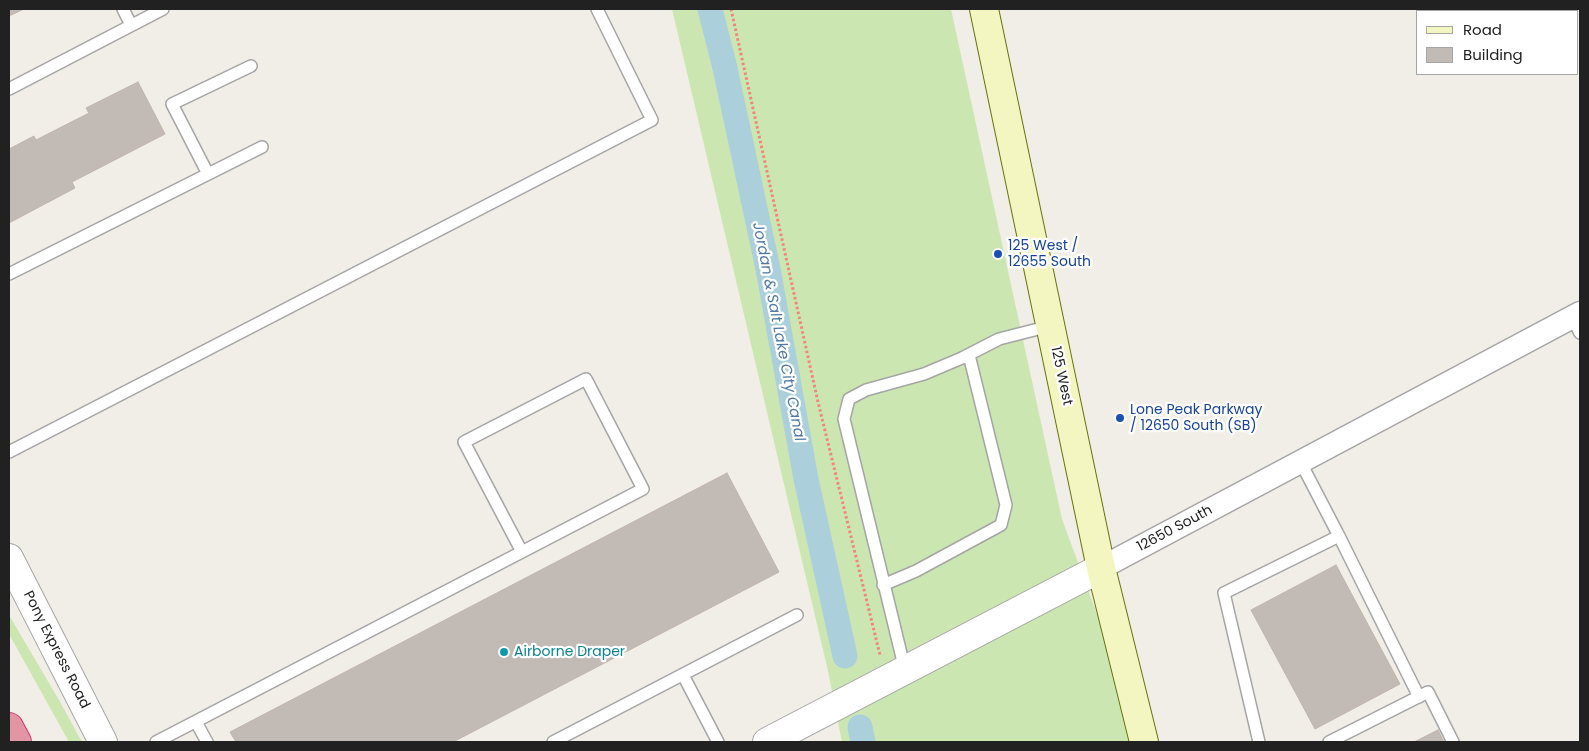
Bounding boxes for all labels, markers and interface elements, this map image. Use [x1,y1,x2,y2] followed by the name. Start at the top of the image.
[1416,10,1579,75] legend
[1463,19,1502,40] text: Road
[1463,44,1523,65] text: Building
[748,221,808,443] water label: Jordan & Salt Lake City Canal
[1008,238,1091,270] place label: 125 West / 12655 South
[992,248,1004,260] marker: 125 West / 12655 South
[1047,345,1075,407] street label: 125 West
[1130,402,1262,434] place label: Lone Peak Parkway / 12650 South (SB)
[1114,412,1126,424] marker: Lone Peak Parkway / 12650 South (SB)
[1134,502,1216,556] street label: 12650 South
[19,588,93,712] street label: Pony Express Road
[514,644,625,660] place label: Airborne Draper
[498,646,510,658] marker: Airborne Draper

